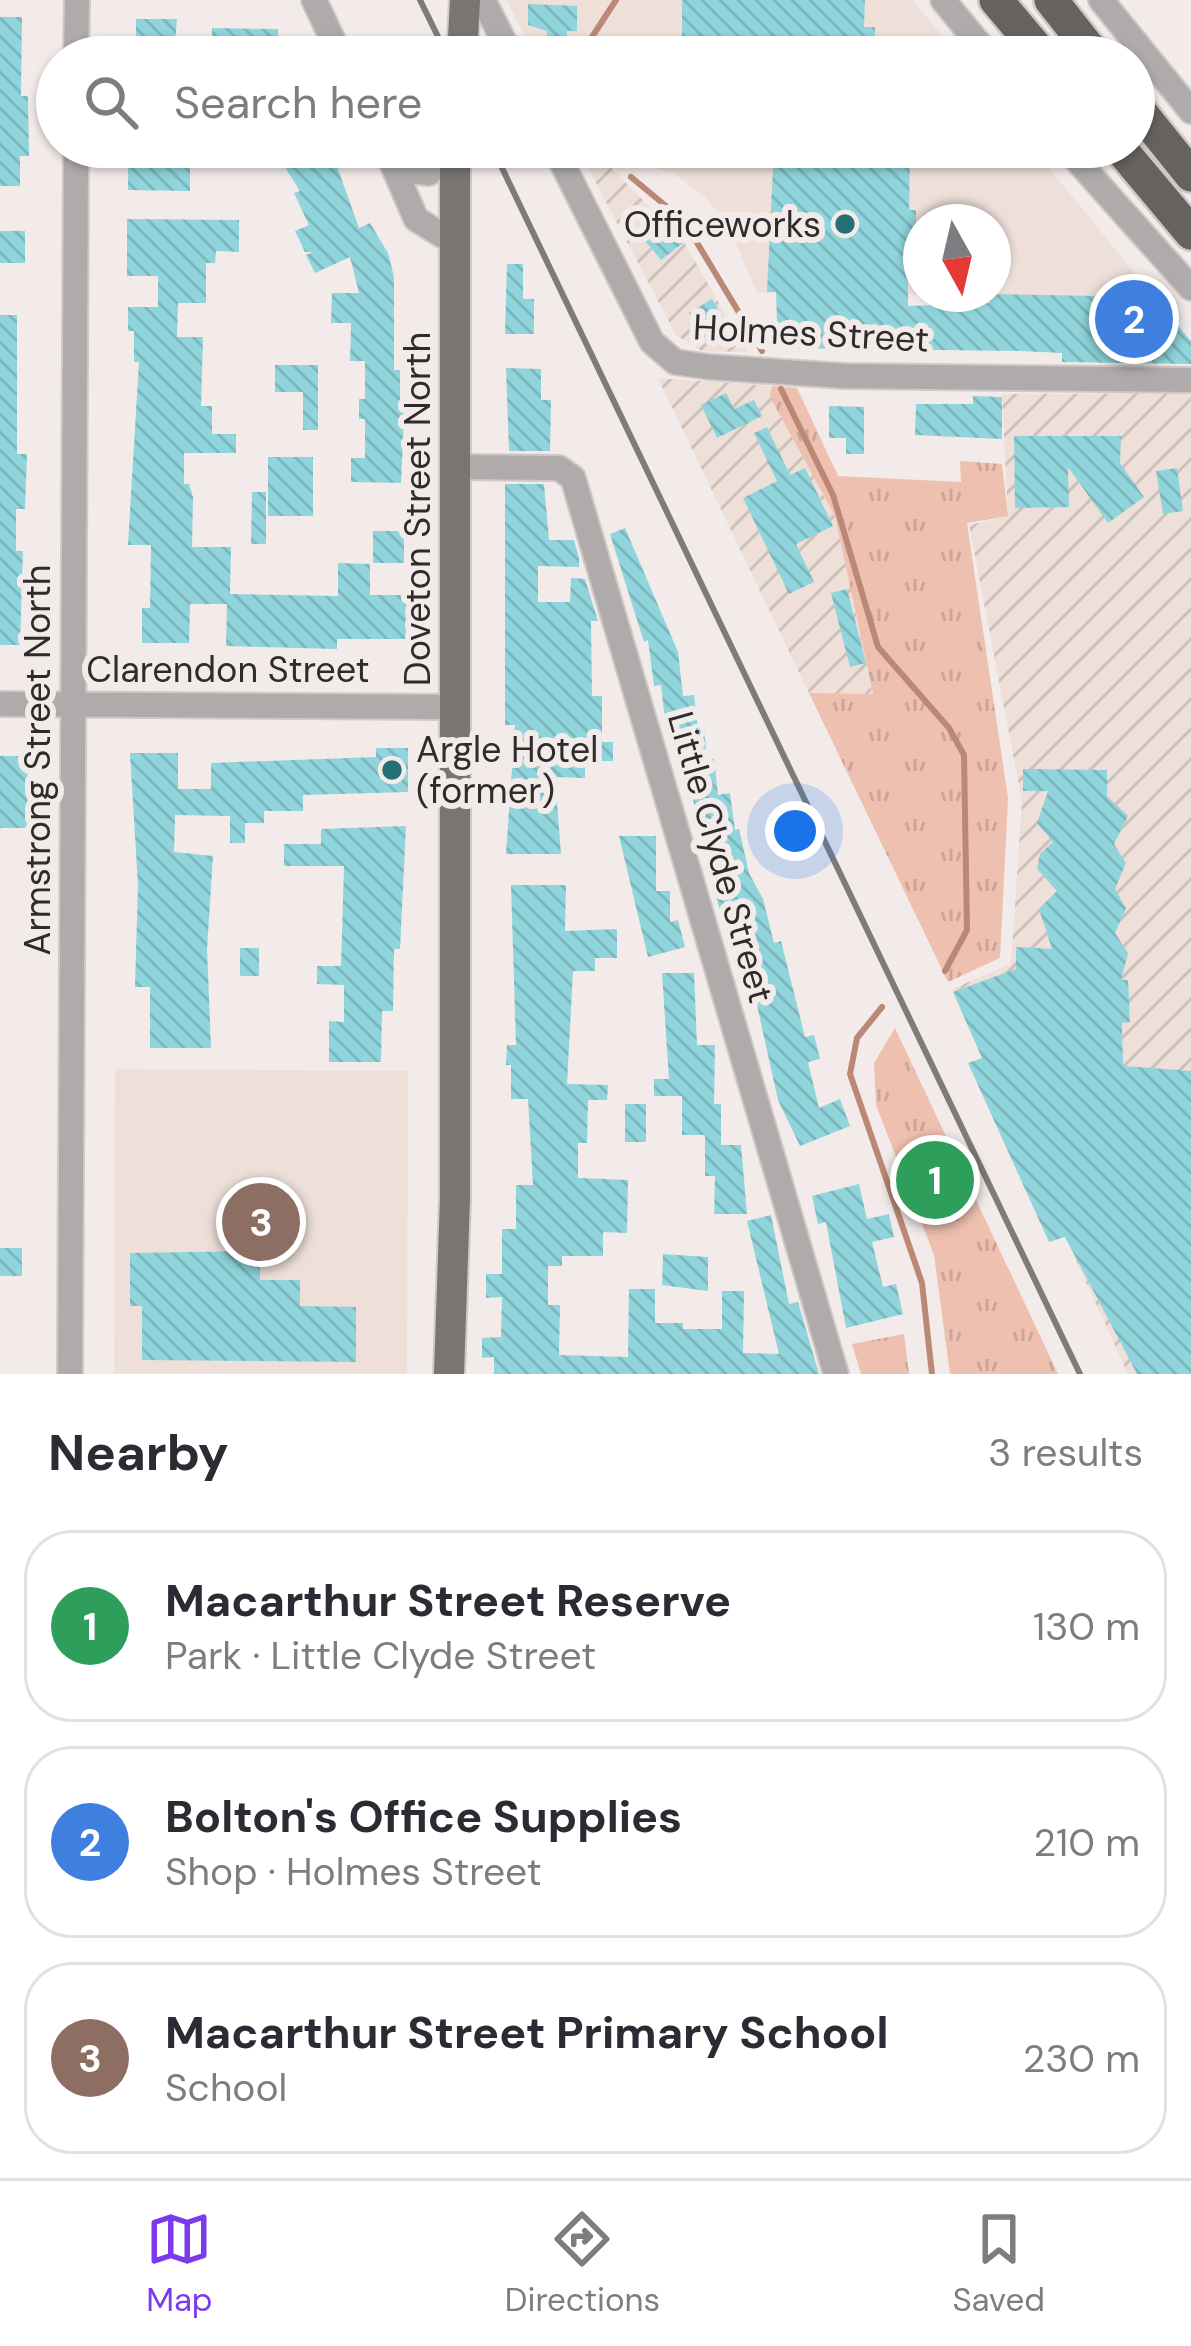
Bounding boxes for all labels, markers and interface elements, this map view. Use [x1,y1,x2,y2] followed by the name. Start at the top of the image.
[36,36,1155,168] search box
[78,69,144,135] icon: search
[174,73,422,132] text: Search here
[624,201,821,248] place label: Officeworks
[903,204,1011,312] north arrow
[832,211,858,237] marker: Officeworks
[1095,274,1173,364] pin: 2
[692,303,930,363] street label: Holmes Street
[394,332,441,686] street label: Doveton Street North
[14,565,61,955] street label: Armstrong Street North
[86,646,370,693] street label: Clarendon Street
[657,706,785,1008] street label: Little Clyde Street
[416,726,598,814] place label: Argle Hotel (former)
[379,757,405,783] marker: Argle Hotel (former)
[765,801,825,861] your location
[896,1135,974,1225] pin: 1
[222,1177,300,1267] pin: 3
[48,1419,229,1486] text: Nearby
[988,1427,1143,1478] text: 3 results
[165,1571,731,1630] text: Macarthur Street Reserve
[83,1601,97,1652] text: 1
[1033,1601,1140,1652] text: 130 m
[165,1630,596,1681] text: Park · Little Clyde Street
[165,1787,682,1846] text: Bolton's Office Supplies
[79,1817,101,1868] text: 2
[1034,1817,1140,1868] text: 210 m
[165,1846,542,1897] text: Shop · Holmes Street
[165,2003,888,2062] text: Macarthur Street Primary School
[78,2033,102,2084] text: 3
[1023,2033,1140,2084] text: 230 m
[165,2062,287,2113] text: School
[146,2206,213,2321] tab: Map
[505,2206,660,2321] tab: Directions
[952,2206,1045,2321] tab: Saved

